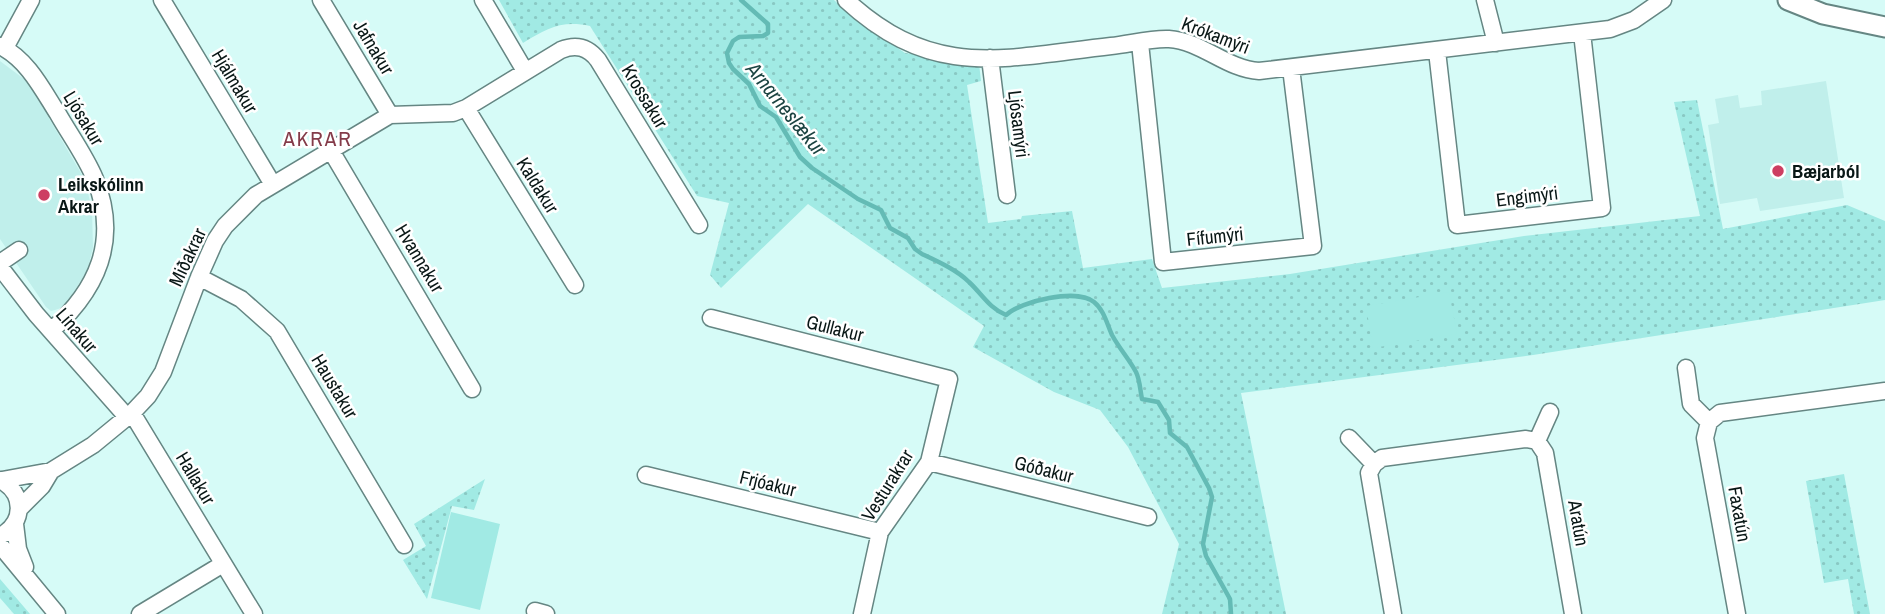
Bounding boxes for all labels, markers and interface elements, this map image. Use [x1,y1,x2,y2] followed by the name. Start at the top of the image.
[1178,10,1254,60] street label: Krókamýri
[347,15,401,80] street label: Jafnakur
[206,44,265,118] street label: Hjálmakur
[739,55,834,163] water label: Arnarneslækur
[616,59,675,133] street label: Krossakur
[58,86,111,151] street label: Ljósakur
[1002,89,1036,159] street label: Ljósamýri
[282,124,353,153] district label: AKRAR
[511,152,566,219] street label: Kaldakur
[1792,158,1860,184] place label: Bæjarból
[1770,163,1786,179] marker: Bæjarból
[58,171,144,219] place label: Leikskólinn Akrar
[1494,179,1560,213] street label: Engimýri
[36,187,52,203] marker: Leikskólinn Akrar
[389,219,451,298] street label: Hvannakur
[1185,220,1245,252] street label: Fífumýri
[162,223,212,290] street label: Miðakrar
[50,302,104,359] street label: Línakur
[804,308,867,348] street label: Gullakur
[306,349,365,424] street label: Haustakur
[855,444,920,526] street label: Vesturakrar
[170,447,222,510] street label: Hallakur
[1012,449,1077,489] street label: Góðakur
[737,463,800,503] street label: Frjóakur
[1722,484,1758,544] street label: Faxatún
[1562,497,1596,548] street label: Aratún

